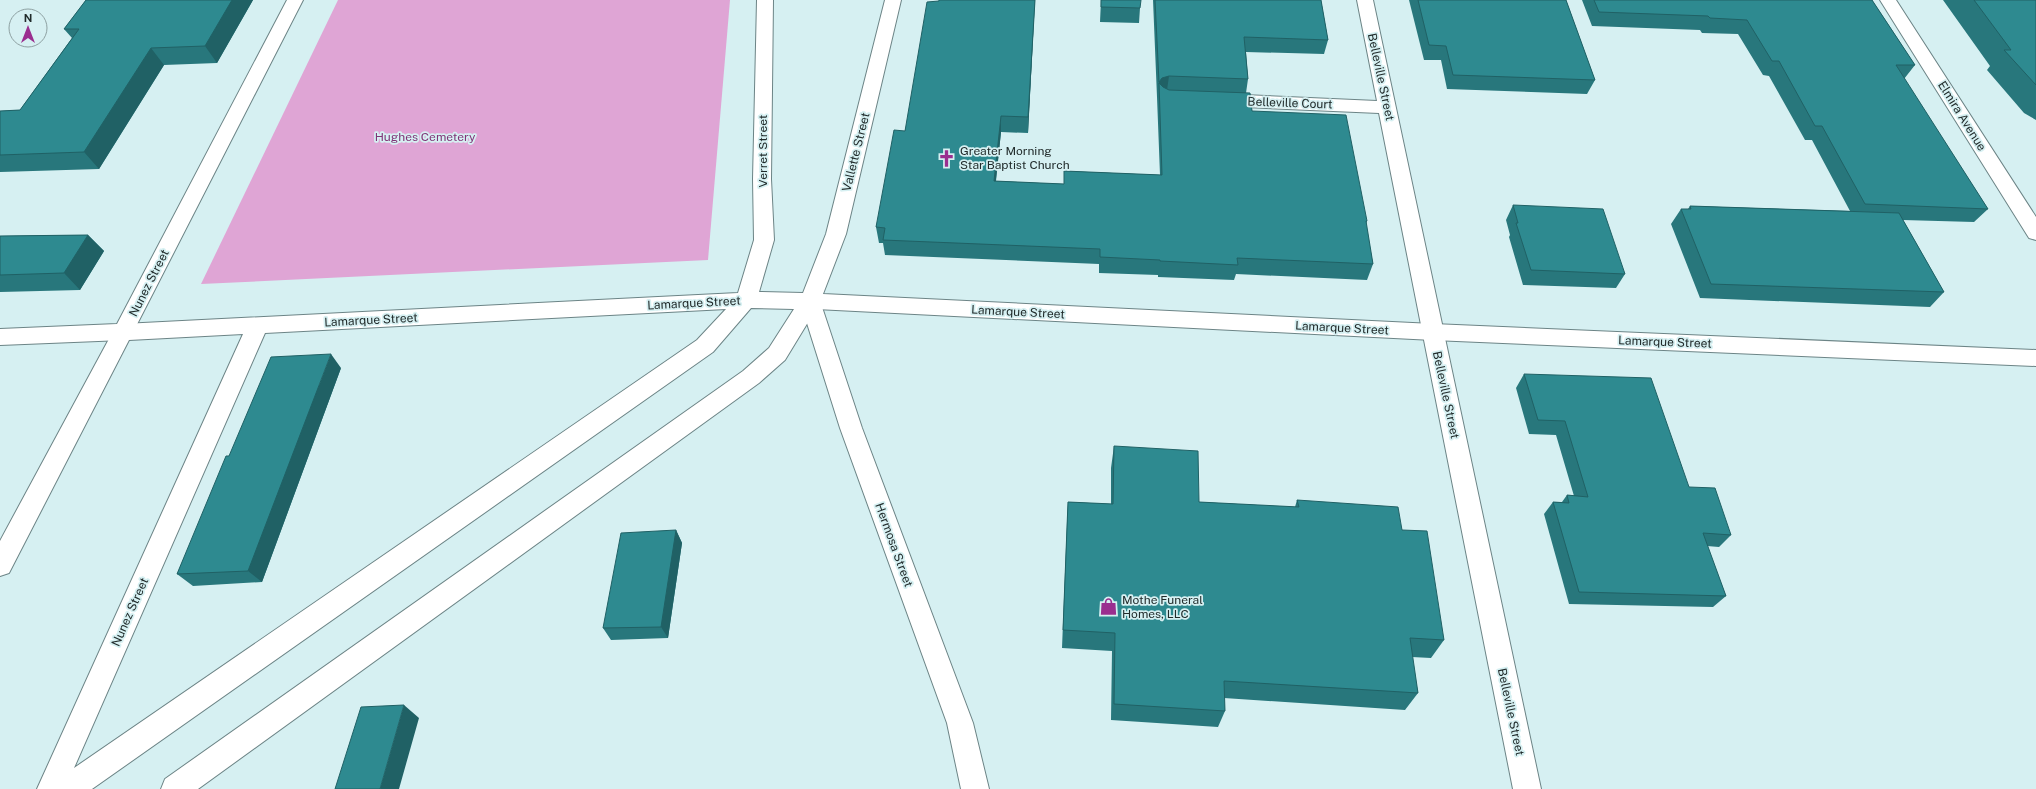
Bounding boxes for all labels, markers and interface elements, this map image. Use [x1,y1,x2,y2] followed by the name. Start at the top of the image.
[8,8,48,48] north arrow
[24,12,32,24] text: N
[1365,32,1397,122] street label: Belleville Street
[1935,79,1989,154] street label: Elmira Avenue
[1247,95,1333,111] street label: Belleville Court
[839,111,873,193] street label: Vallette Street
[756,114,770,187] street label: Verret Street
[375,130,476,144] park label: Hughes Cemetery
[960,144,1070,172] place label: Greater Morning Star Baptist Church
[937,148,957,168] church icon: Greater Morning Star Baptist Church
[126,247,172,319] street label: Nunez Street
[647,294,742,312] street label: Lamarque Street
[971,303,1066,321] street label: Lamarque Street
[324,311,419,329] street label: Lamarque Street
[1295,319,1390,337] street label: Lamarque Street
[1618,333,1712,351] street label: Lamarque Street
[1430,350,1462,440] street label: Belleville Street
[872,501,916,589] street label: Hermosa Street
[109,575,151,648] street label: Nunez Street
[1122,593,1203,621] place label: Mothe Funeral Homes, LLC
[1099,597,1119,617] shop icon: Mothe Funeral Homes, LLC
[1495,667,1527,757] street label: Belleville Street

